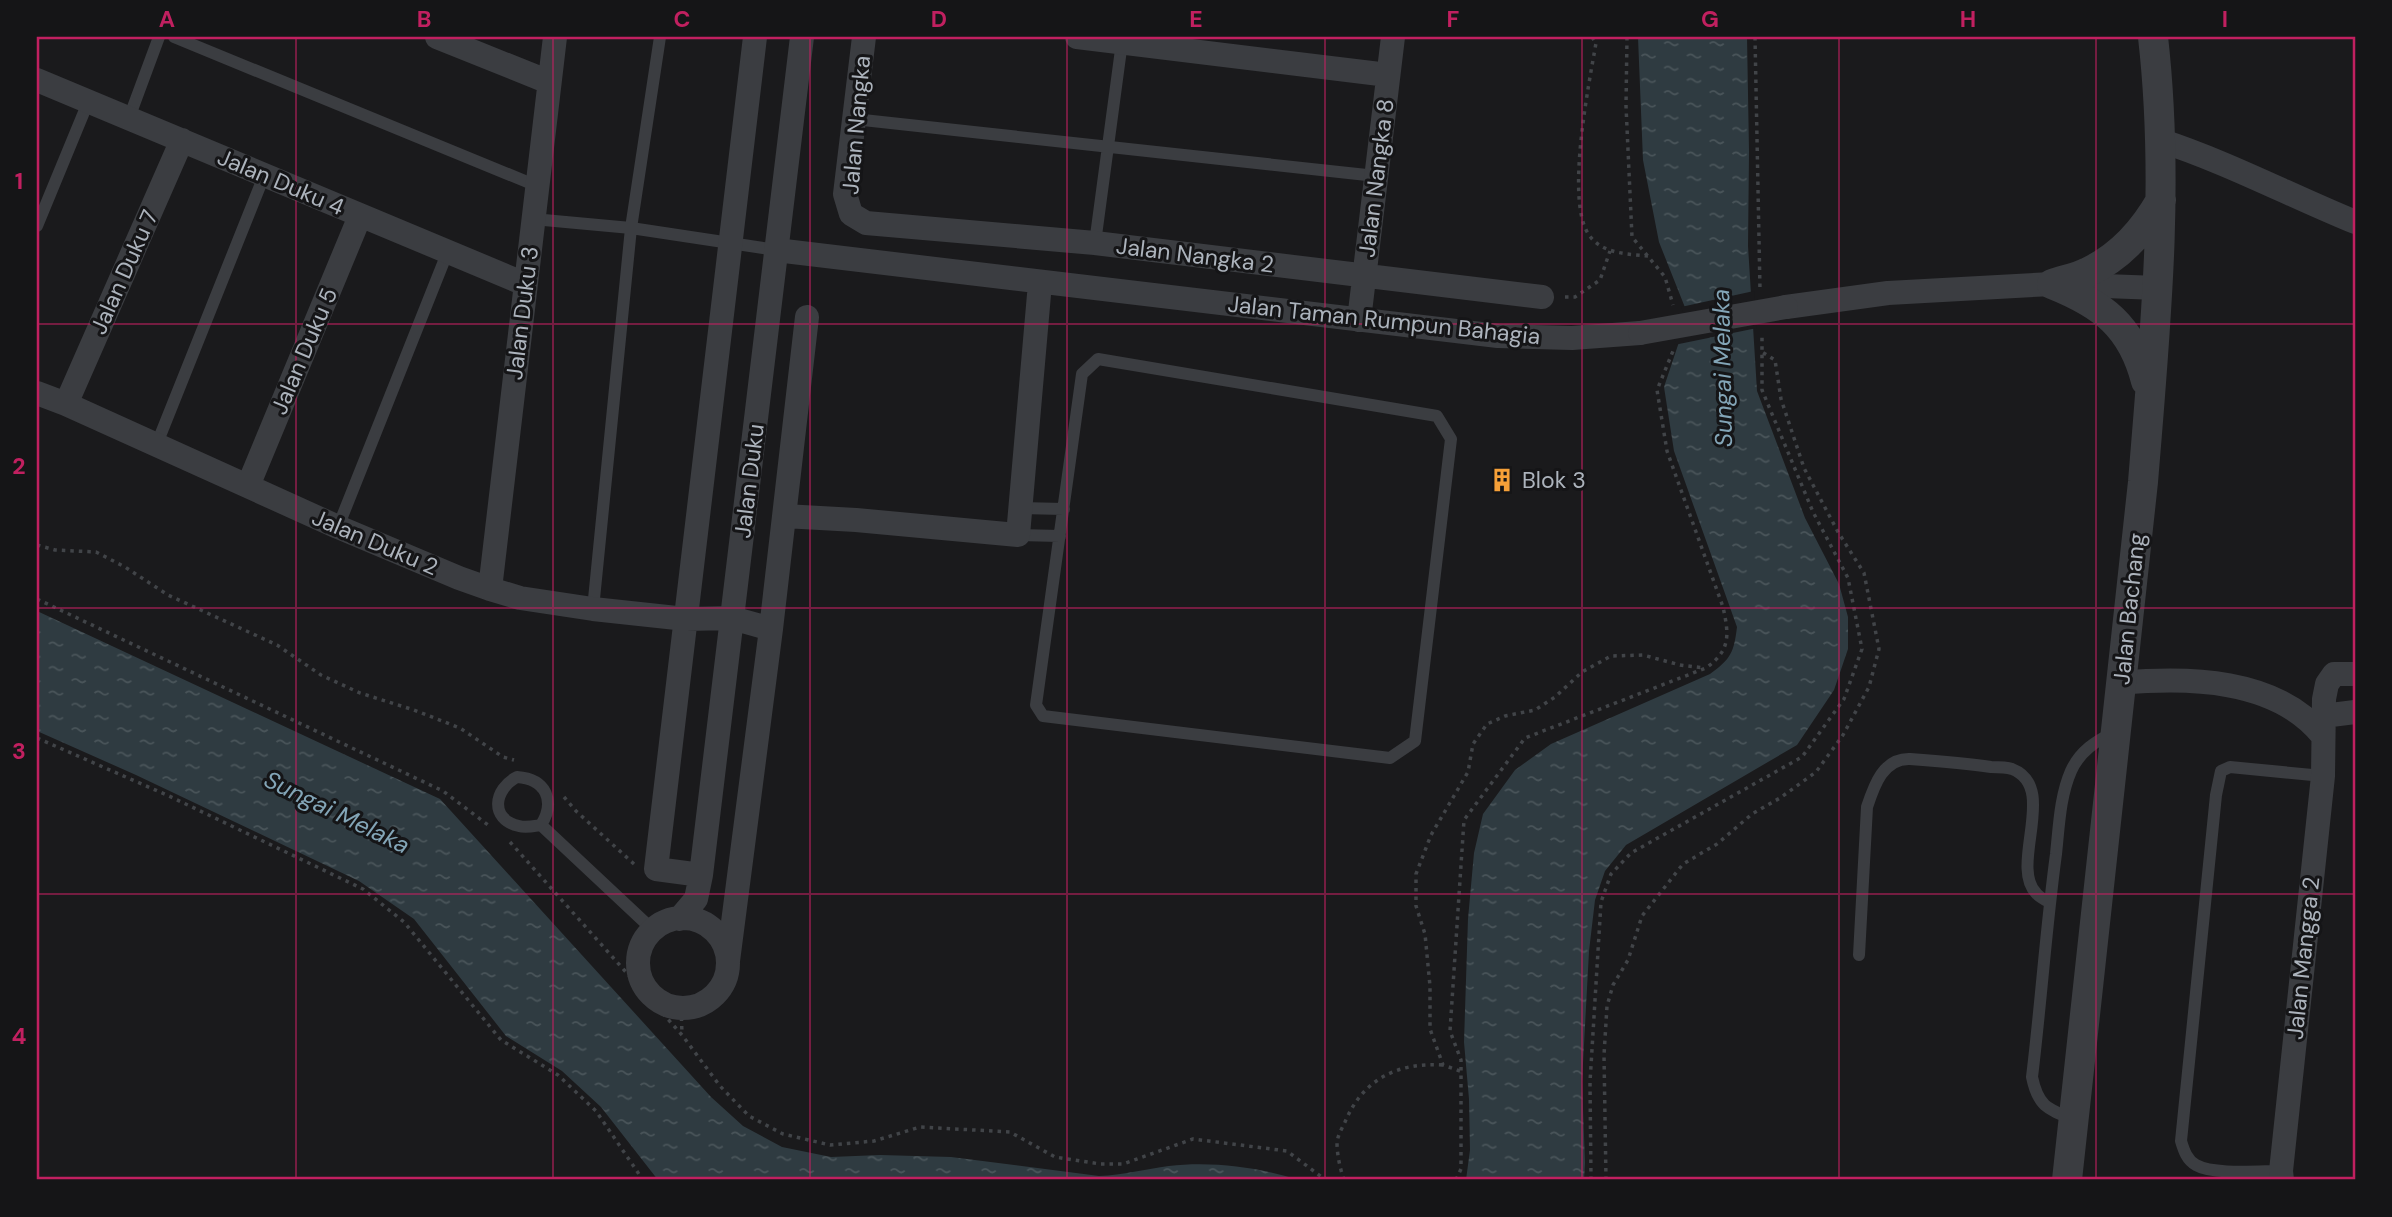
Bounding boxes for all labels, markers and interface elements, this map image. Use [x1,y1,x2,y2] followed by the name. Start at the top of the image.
[159,4,175,34] text: A
[417,4,431,34] text: B
[674,4,690,34] text: C
[931,4,947,34] text: D
[1189,4,1203,34] text: E
[1447,4,1460,34] text: F
[1701,4,1719,34] text: G
[1960,4,1976,34] text: H
[2222,4,2228,34] text: I
[835,54,877,196] street label: Jalan Nangka
[1351,97,1401,259] street label: Jalan Nangka 8
[213,142,349,222] street label: Jalan Duku 4
[15,166,23,196] text: 1
[83,205,165,339] street label: Jalan Duku 7
[1114,230,1276,280] street label: Jalan Nangka 2
[499,244,545,382] street label: Jalan Duku 3
[264,283,344,419] street label: Jalan Duku 5
[1226,289,1542,351] street label: Jalan Taman Rumpun Bahagia
[1705,289,1739,447] water label: Sungai Melaka
[727,422,771,540] street label: Jalan Duku
[12,451,26,481] text: 2
[1522,465,1586,495] place label: Blok 3
[1488,466,1516,494] building icon: Blok 3
[307,502,443,582] street label: Jalan Duku 2
[2106,532,2152,686] street label: Jalan Bachang
[12,736,26,766] text: 3
[259,763,415,861] water label: Sungai Melaka
[2280,875,2326,1041] street label: Jalan Mangga 2
[12,1021,27,1051] text: 4

